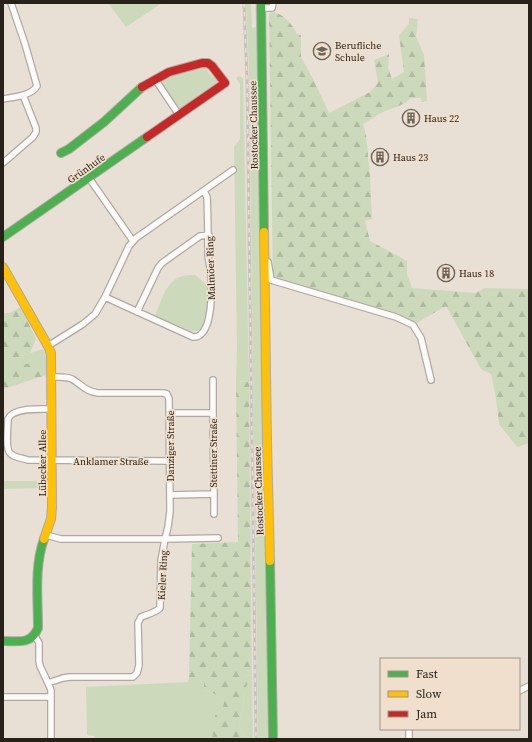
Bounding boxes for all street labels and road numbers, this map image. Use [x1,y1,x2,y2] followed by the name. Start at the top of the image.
[246,80,261,170] street label: Rostocker Chaussee
[65,151,108,186] street label: Grünhufe
[203,236,218,300] street label: Malmöer Ring
[164,411,177,481] street label: Danziger Straße
[207,418,220,488] street label: Stettiner Straße
[36,430,49,496] street label: Lübecker Allee
[250,446,267,536] street label: Rostocker Chaussee
[73,455,149,468] street label: Anklamer Straße
[155,550,170,600] street label: Kieler Ring

